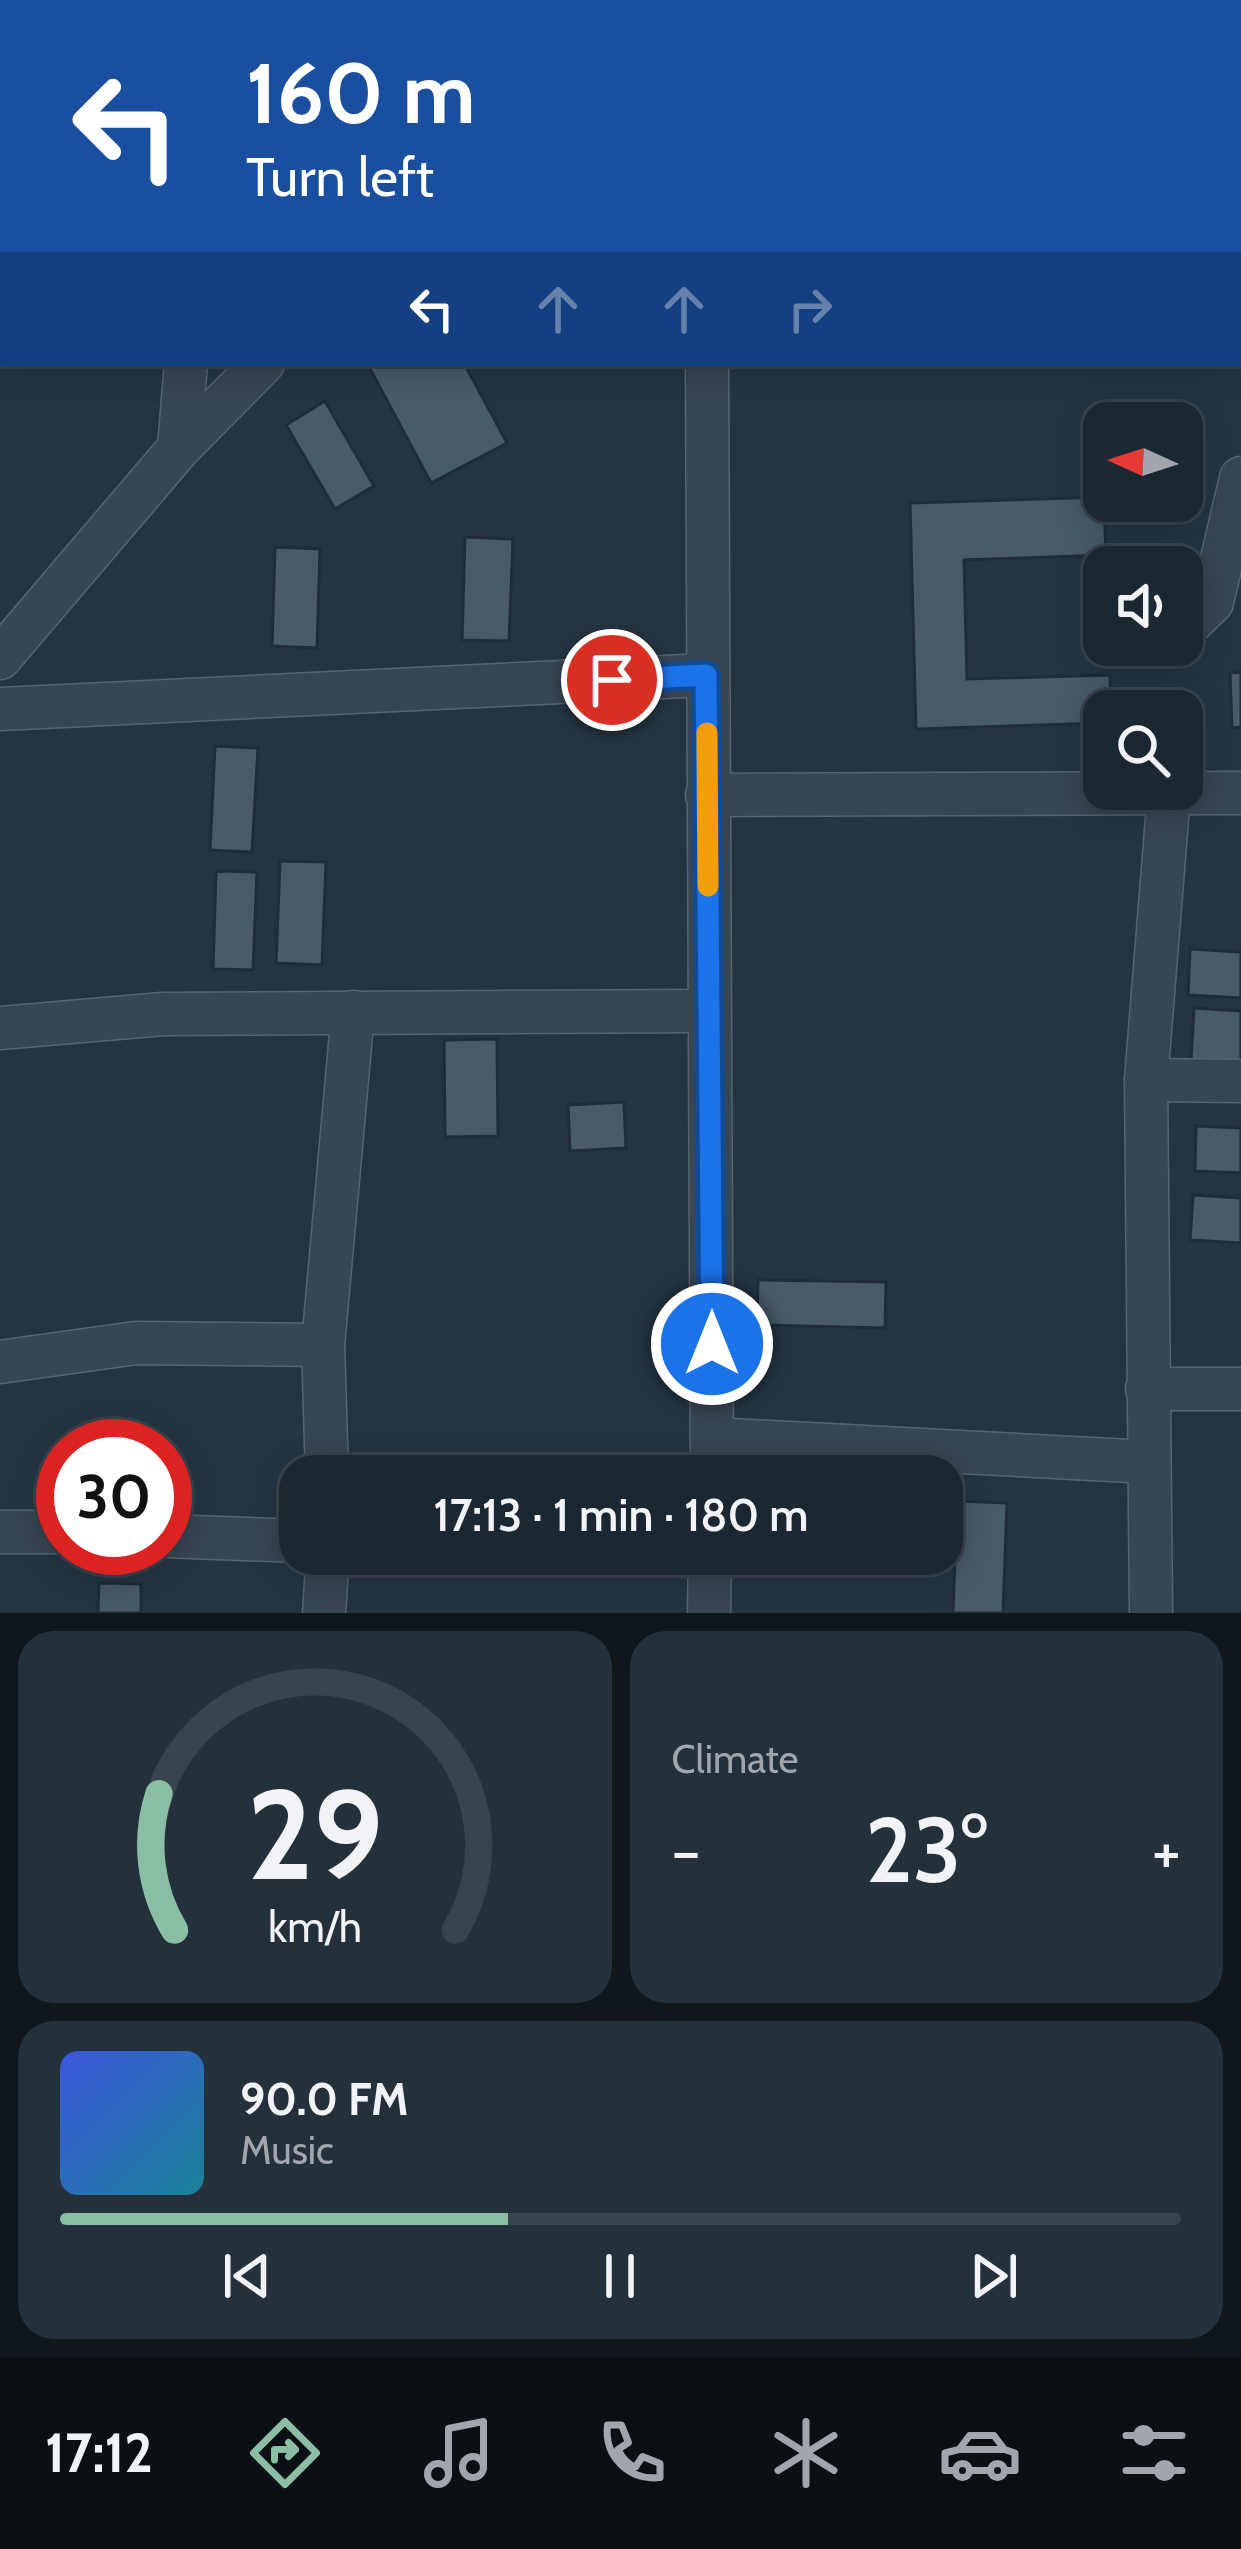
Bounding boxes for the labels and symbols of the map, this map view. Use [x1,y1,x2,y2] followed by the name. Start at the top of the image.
[1083,402,1203,522] north arrow
[561,629,663,731] pin
[649,1281,775,1407] position arrow
[36,1419,192,1575] speed limit sign: 30

